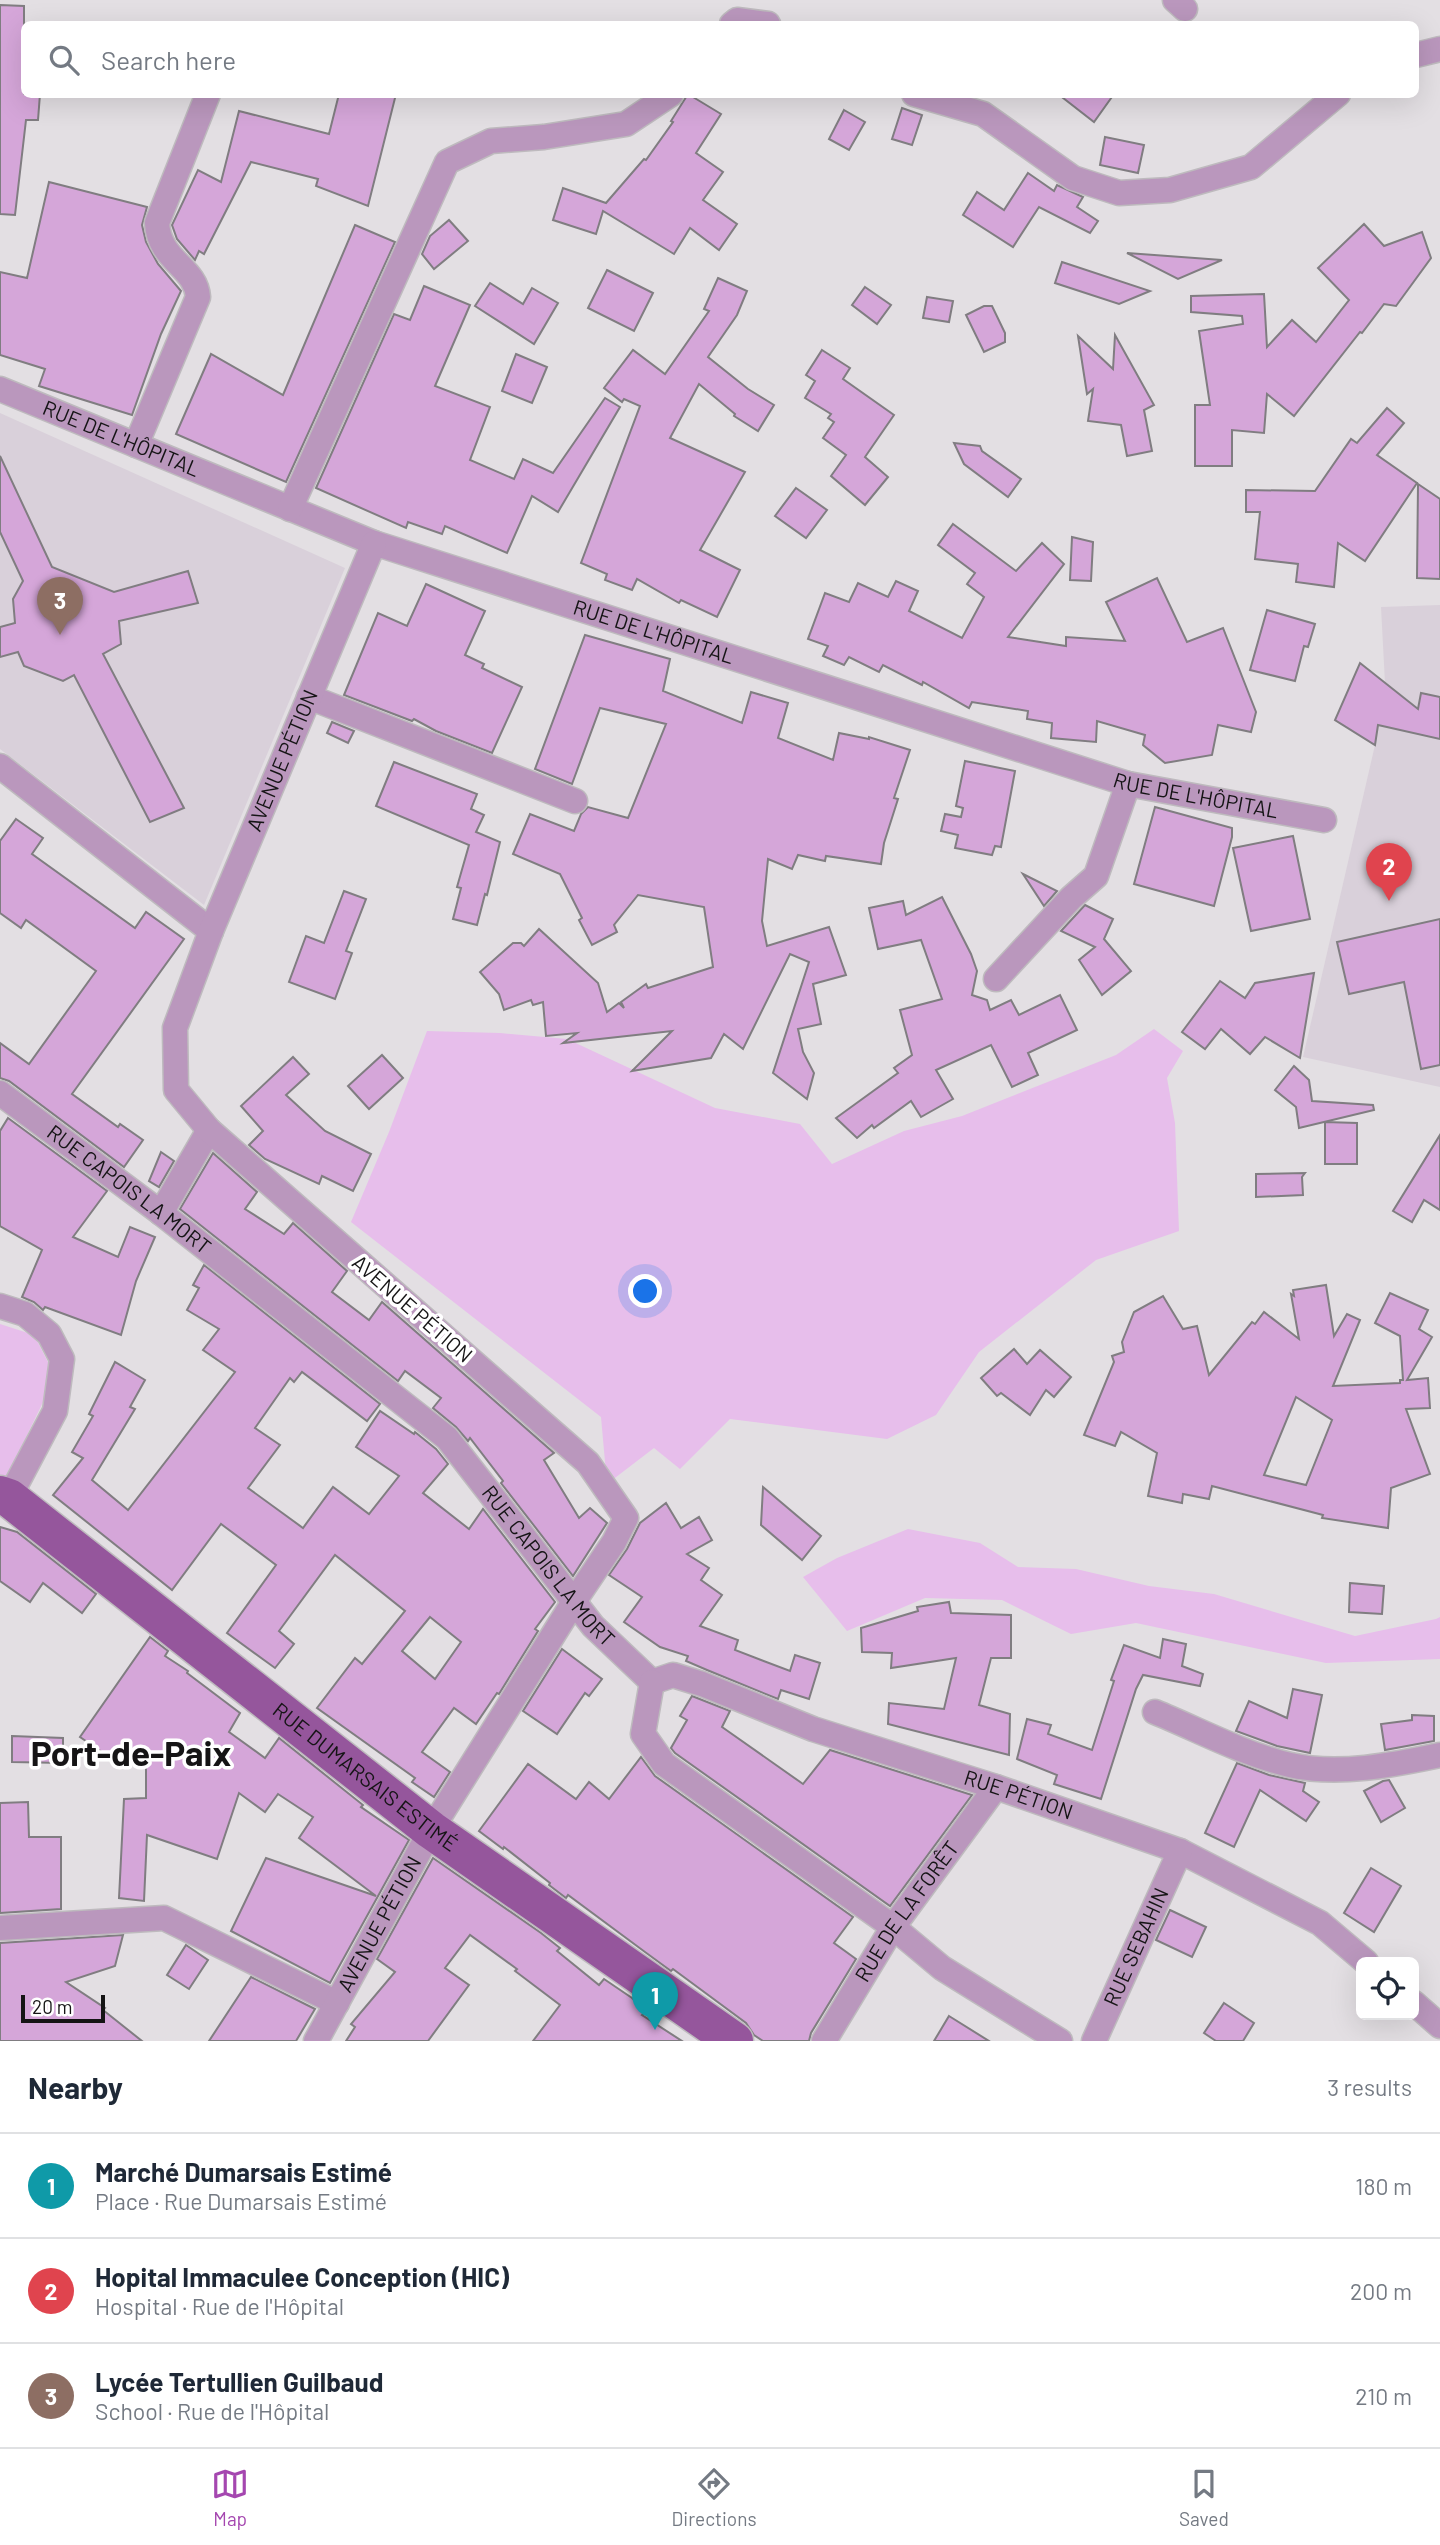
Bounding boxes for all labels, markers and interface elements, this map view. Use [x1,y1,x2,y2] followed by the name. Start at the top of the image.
[21,21,1419,98] search box
[45,41,83,79] icon: search
[101,44,236,75] text: Search here
[40,394,204,481] street label: RUE DE L'HÔPITAL
[37,577,83,635] pin: 3
[571,594,738,668] street label: RUE DE L'HÔPITAL
[240,685,322,834] street label: AVENUE PÉTION
[1111,766,1281,822] street label: RUE DE L'HÔPITAL
[1366,843,1412,901] pin: 2
[43,1119,217,1259] street label: RUE CAPOIS LA MORT
[348,1249,478,1367] street label: AVENUE PÉTION
[628,1274,662,1308] your location
[477,1480,621,1651] street label: RUE CAPOIS LA MORT
[269,1697,463,1856] street label: RUE DUMARSAIS ESTIMÉ
[31,1731,231,1773] district label: Port-de-Paix
[961,1764,1077,1824] street label: RUE PÉTION
[849,1835,963,1986] street label: RUE DE LA FORÊT
[331,1851,425,1996] street label: AVENUE PÉTION
[1097,1883,1173,2010] street label: RUE SEBAHIN
[1356,1957,1419,2020] map controls
[1356,1957,1419,2020] button: locate
[632,1972,678,2030] pin: 1
[21,1992,105,2024] scale bar
[32,1995,72,2018] text: 20 m
[28,2069,123,2105] text: Nearby
[1327,2073,1412,2101] text: 3 results
[95,2156,392,2187] text: Marché Dumarsais Estimé
[47,2172,55,2200] text: 1
[1355,2172,1412,2200] text: 180 m
[95,2187,387,2215] text: Place · Rue Dumarsais Estimé
[95,2261,509,2292] text: Hopital Immaculee Conception (HIC)
[45,2277,57,2305] text: 2
[1350,2277,1412,2305] text: 200 m
[95,2292,344,2320] text: Hospital · Rue de l'Hôpital
[95,2366,383,2397] text: Lycée Tertullien Guilbaud
[45,2382,57,2410] text: 3
[1355,2382,1412,2410] text: 210 m
[95,2397,329,2425] text: School · Rue de l'Hôpital
[211,2465,249,2530] tab: Map
[672,2465,757,2530] tab: Directions
[1179,2465,1229,2530] tab: Saved

